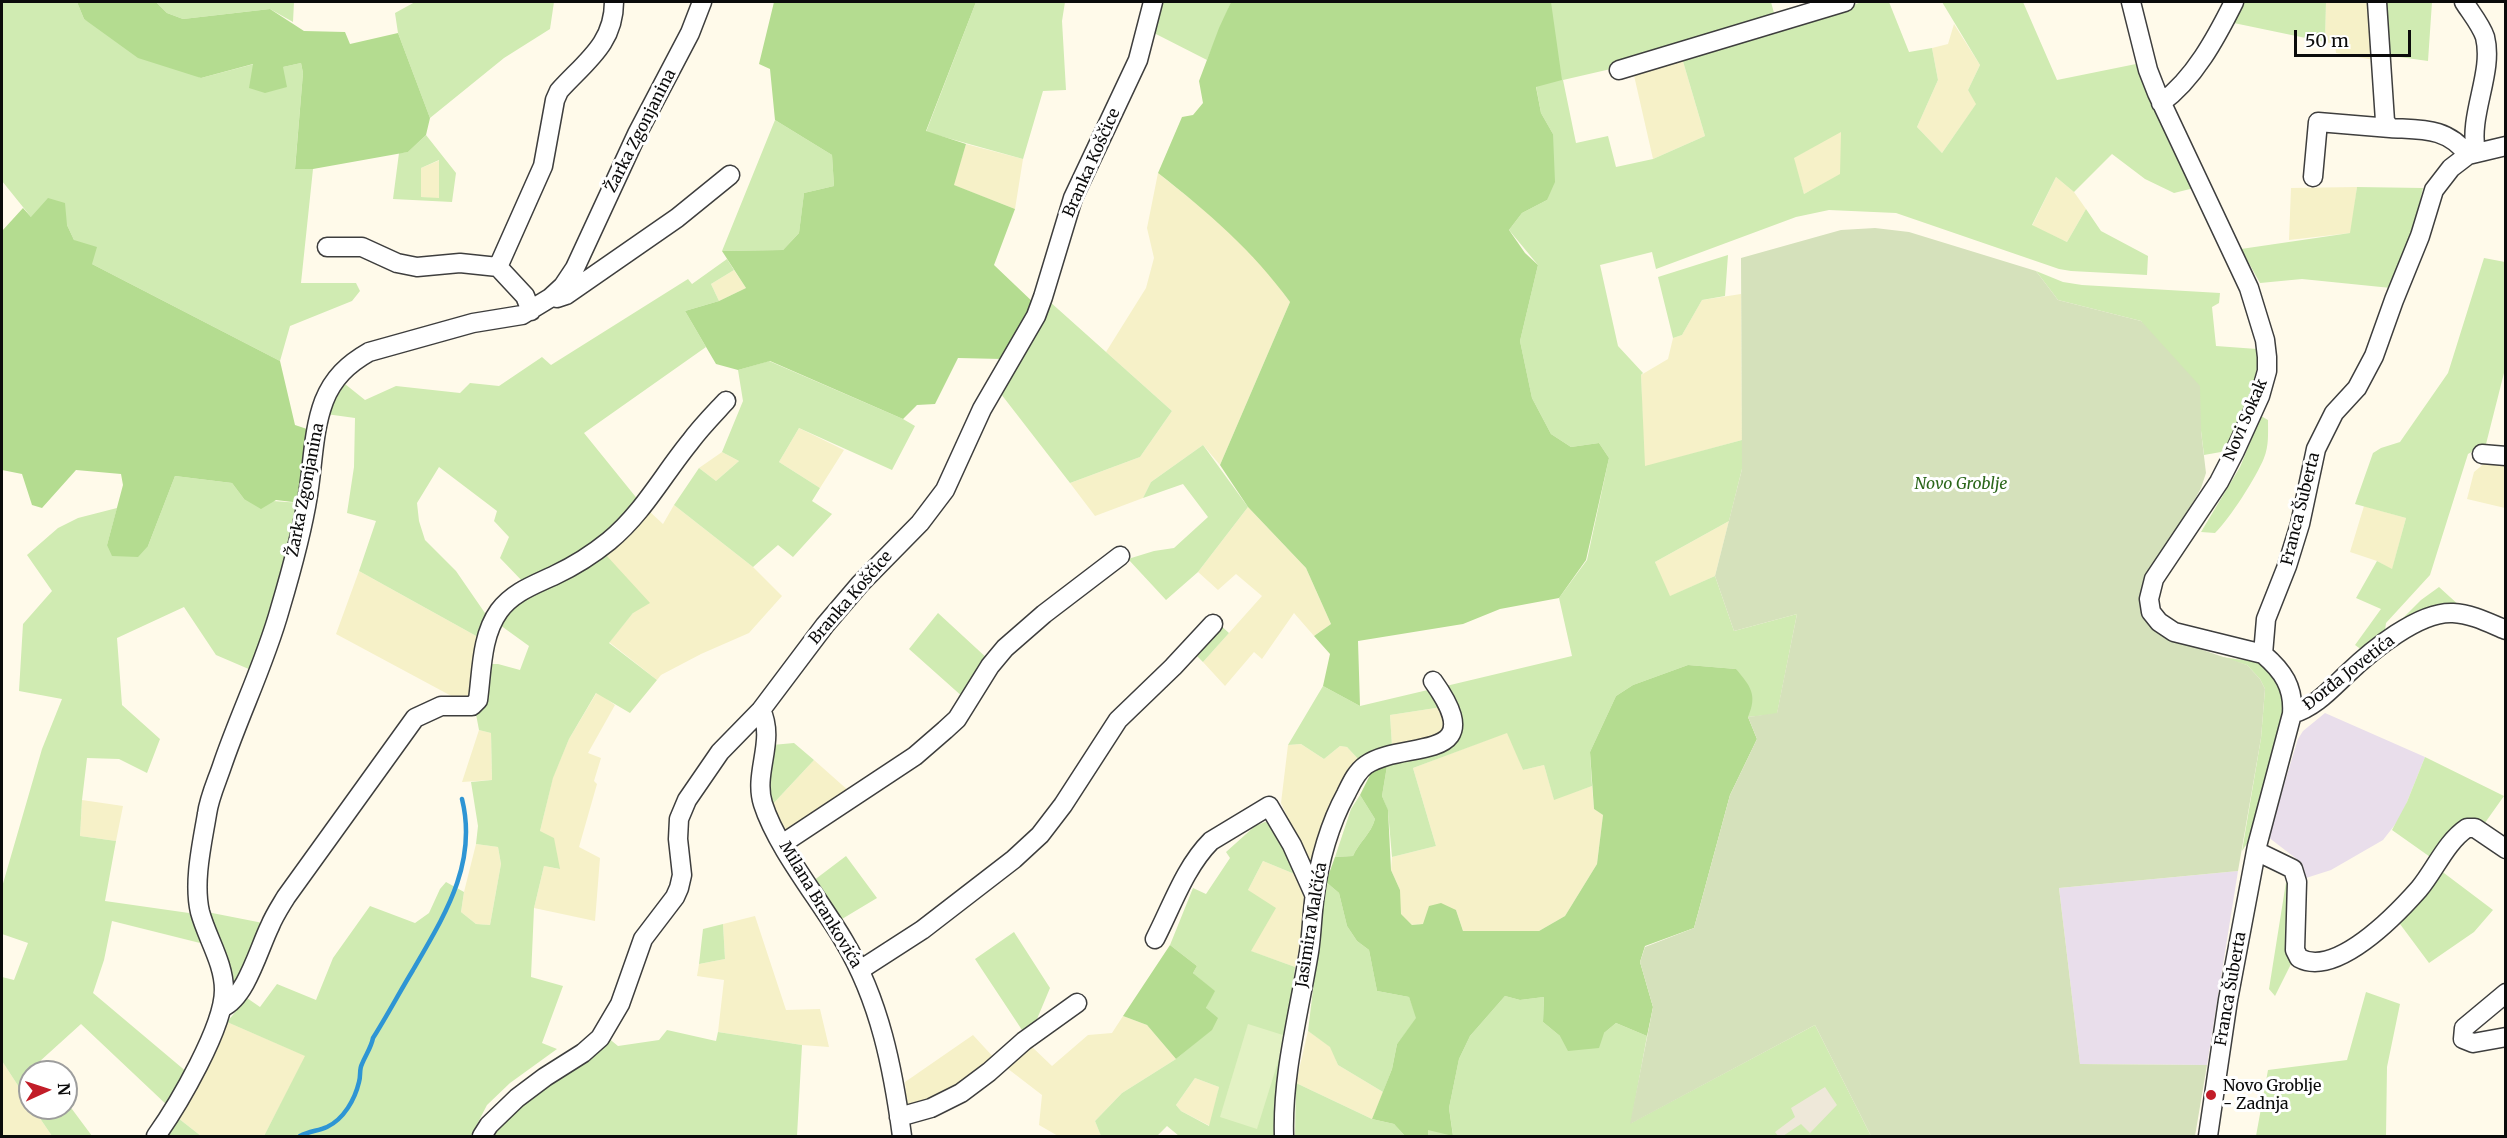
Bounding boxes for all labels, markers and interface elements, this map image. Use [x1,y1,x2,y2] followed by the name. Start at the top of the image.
[2297,18,2414,56] scale bar
[2305,29,2349,52] text: 50 m
[602,66,680,196] street label: Žarka Zgonjanina
[1059,106,1125,220] street label: Branka Koščice
[2220,376,2272,464] street label: Novi Sokak
[284,421,328,559] street label: Žarka Zgonjanina
[2278,451,2324,567] street label: Franca Šuberta
[1915,474,2007,494] park label: Novo Groblje
[805,547,897,649] street label: Branka Koščice
[2299,631,2399,715] street label: Đorđa Jovetića
[775,838,865,972] street label: Milana Brankovića
[1293,861,1331,989] street label: Jasimira Malčića
[2212,930,2250,1048] street label: Franca Šuberta
[18,1060,78,1120] north arrow
[2223,1076,2321,1114] place label: Novo Groblje - Zadnja
[54,1082,74,1096] text: N
[2204,1088,2218,1102] marker: Novo Groblje - Zadnja

